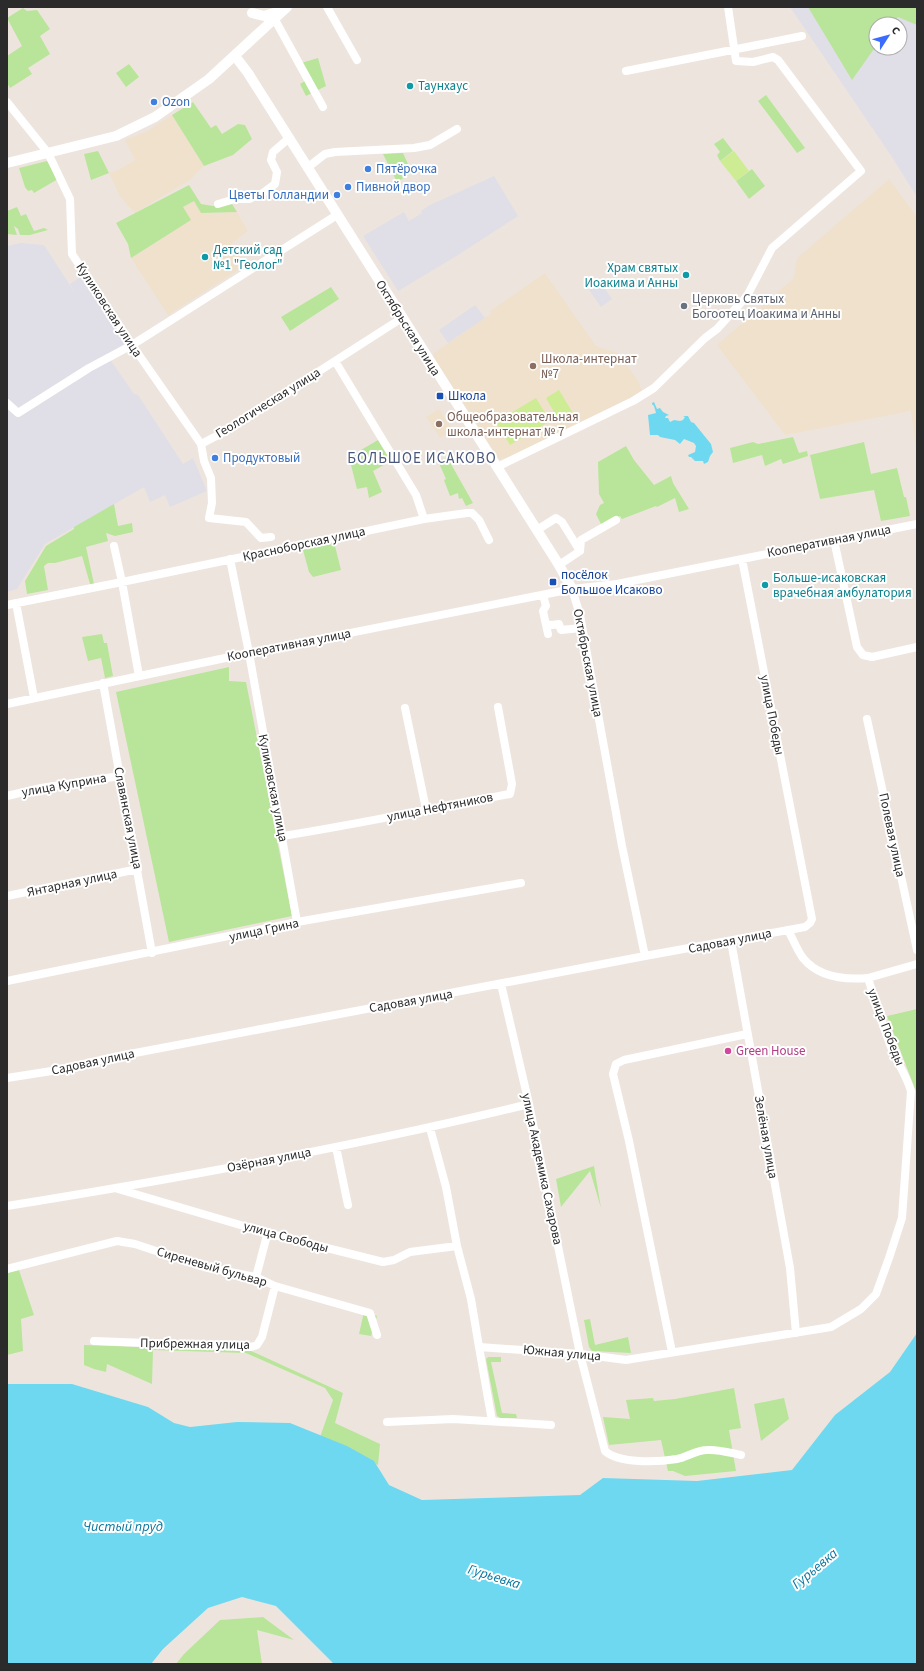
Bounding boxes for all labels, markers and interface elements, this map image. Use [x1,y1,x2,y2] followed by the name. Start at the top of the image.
[868,16,908,56] north arrow
[888,23,904,38] text: С
[418,77,468,95] place label: Таунхаус
[405,81,415,91] marker: Таунхаус
[162,93,190,111] place label: Ozon
[149,97,159,107] marker: Ozon
[376,160,437,178] place label: Пятёрочка
[363,164,373,174] marker: Пятёрочка
[356,178,430,196] place label: Пивной двор
[343,182,353,192] marker: Пивной двор
[229,186,329,204] place label: Цветы Голландии
[332,190,342,200] marker: Цветы Голландии
[213,241,283,274] place label: Детский сад №1 "Геолог"
[200,252,210,262] marker: Детский сад №1 "Геолог"
[72,259,146,361] street label: Куликовская улица
[584,259,678,292] place label: Храм святых Иоакима и Анны
[681,270,691,280] marker: Храм святых Иоакима и Анны
[371,277,445,379] street label: Октябрьская улица
[692,290,841,323] place label: Церковь Святых Богоотец Иоакима и Анны
[679,301,689,311] marker: Церковь Святых Богоотец Иоакима и Анны
[541,350,637,383] place label: Школа-интернат №7
[528,361,538,371] marker: Школа-интернат №7
[212,363,324,443] street label: Геологическая улица
[448,387,486,405] place label: Школа
[435,391,445,401] marker: Школа
[447,408,579,441] place label: Общеобразовательная школа-интернат № 7
[434,419,444,429] marker: Общеобразовательная школа-интернат № 7
[347,448,497,469] district label: БОЛЬШОЕ ИСАКОВО
[223,449,300,467] place label: Продуктовый
[210,453,220,463] marker: Продуктовый
[766,520,892,562] street label: Кооперативная улица
[241,522,367,566] street label: Красноборская улица
[561,566,663,599] place label: посёлок Большое Исаково
[773,569,912,602] place label: Больше-исаковская врачебная амбулатория
[548,577,558,587] marker: посёлок Большое Исаково
[760,580,770,590] marker: Больше-исаковская врачебная амбулатория
[569,607,607,719] street label: Октябрьская улица
[226,624,352,666] street label: Кооперативная улица
[755,673,789,757] street label: улица Победы
[254,733,292,843] street label: Куликовская улица
[109,765,147,871] street label: Славянская улица
[20,769,108,801] street label: улица Куприна
[385,788,495,826] street label: улица Нефтяников
[874,791,910,879] street label: Полевая улица
[25,865,119,901] street label: Янтарная улица
[227,914,301,946] street label: улица Грина
[687,924,773,958] street label: Садовая улица
[368,985,454,1017] street label: Садовая улица
[863,986,909,1068] street label: улица Победы
[736,1042,806,1060] place label: Green House
[50,1044,136,1080] street label: Садовая улица
[723,1046,733,1056] marker: Green House
[517,1091,567,1247] street label: улица Академика Сахарова
[750,1094,782,1180] street label: Зелёная улица
[225,1143,313,1177] street label: Озёрная улица
[241,1217,331,1257] street label: улица Свободы
[155,1243,269,1291] street label: Сиреневый бульвар
[140,1334,250,1354] street label: Прибрежная улица
[522,1341,602,1365] street label: Южная улица
[83,1517,163,1537] water label: Чистый пруд
[788,1544,843,1594] water label: Гурьевка
[465,1560,523,1595] water label: Гурьевка

